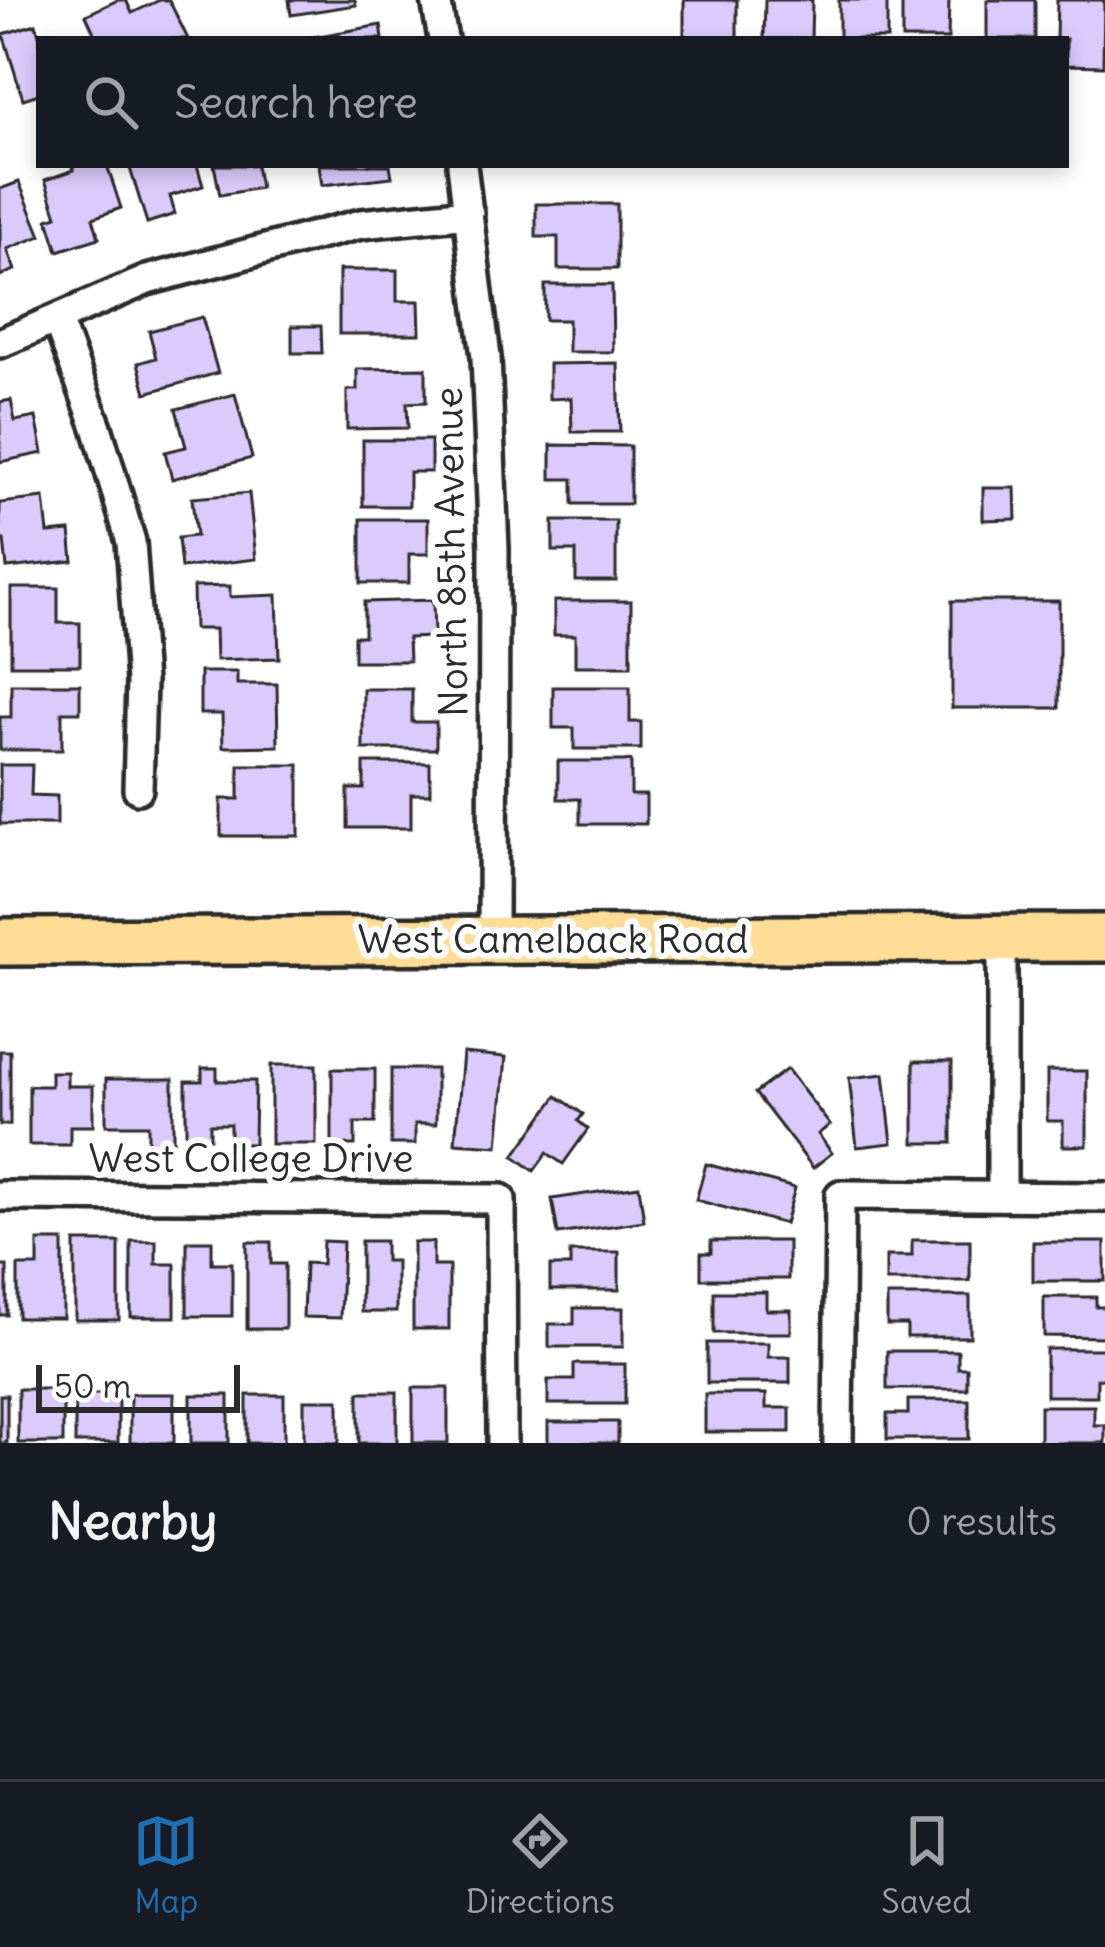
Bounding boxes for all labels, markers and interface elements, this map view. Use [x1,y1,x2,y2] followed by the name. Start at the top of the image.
[36,36,1069,168] search box
[78,69,144,135] icon: search
[174,74,418,130] text: Search here
[424,387,478,717] street label: North 85th Avenue
[358,915,748,964] street label: West Camelback Road
[88,1134,414,1183] street label: West College Drive
[36,1359,240,1412] scale bar
[54,1365,131,1407] text: 50 m
[48,1489,217,1553] text: Nearby
[906,1497,1057,1546] text: 0 results
[133,1808,199,1922] tab: Map
[466,1808,615,1922] tab: Directions
[881,1808,972,1922] tab: Saved

